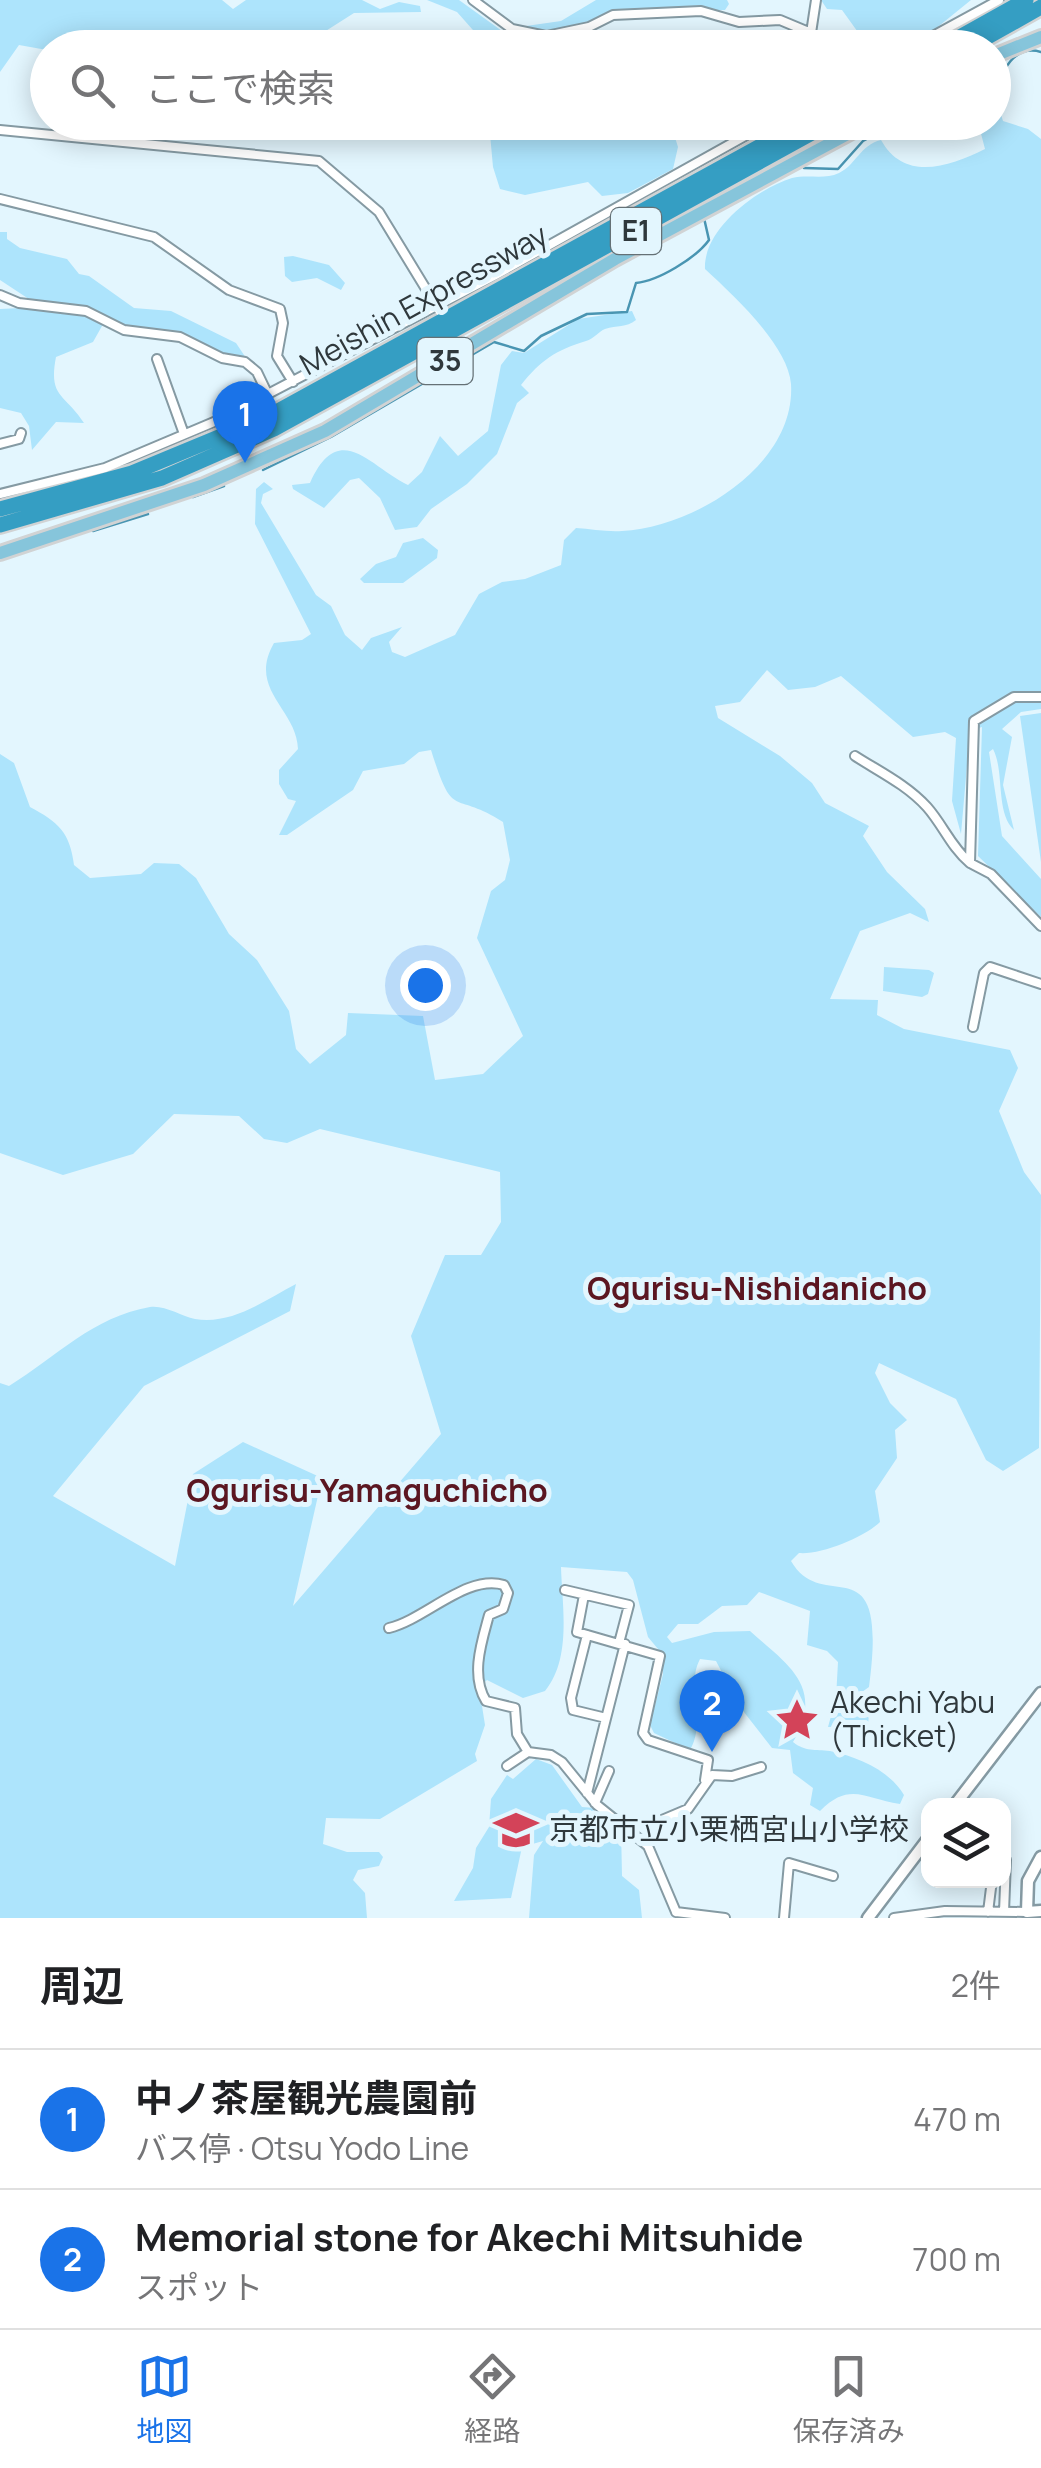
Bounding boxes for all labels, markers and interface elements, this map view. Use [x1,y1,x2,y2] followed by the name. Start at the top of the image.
[30,30,1011,140] search box
[65,58,120,113] icon: search
[145,61,335,113] text: ここで検索
[611,208,661,254] road number: E1
[292,213,555,384] street label: Meishin Expressway
[418,338,472,384] road number: 35
[212,380,278,463] pin: 1
[400,960,451,1011] your location
[587,1266,927,1310] district label: Ogurisu-Nishidanicho
[186,1468,548,1512] district label: Ogurisu-Yamaguchicho
[680,1670,744,1752] pin: 2
[830,1681,995,1756] place label: Akechi Yabu (Thicket)
[773,1696,821,1744] place icon: Akechi Yabu (Thicket)
[921,1798,1011,1888] map controls
[921,1798,1011,1888] button: layers
[492,1806,540,1854] school or university icon: 京都市立小栗栖宮山小学校
[549,1808,909,1849] place label: 京都市立小栗栖宮山小学校
[40,1956,124,2014] text: 周辺
[951,1963,1001,2007] text: 2件
[135,2071,477,2123] text: 中ノ茶屋観光農園前
[65,2097,80,2141] text: 1
[913,2097,1001,2141] text: 470 m
[135,2126,469,2170] text: バス停 · Otsu Yodo Line
[135,2210,803,2262] text: Memorial stone for Akechi Mitsuhide
[63,2237,82,2281] text: 2
[912,2237,1001,2281] text: 700 m
[135,2265,263,2309] text: スポット
[136,2349,192,2449] tab: 地図
[464,2349,521,2449] tab: 経路
[793,2349,905,2449] tab: 保存済み

